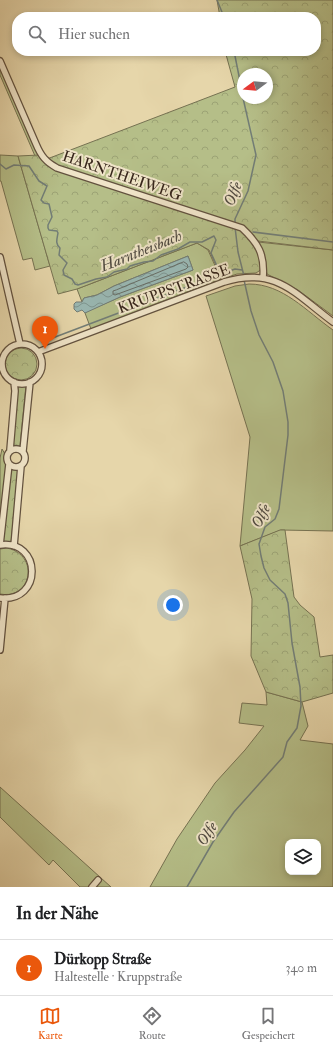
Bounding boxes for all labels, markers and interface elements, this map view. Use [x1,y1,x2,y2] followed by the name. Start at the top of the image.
[12,12,321,56] search box
[26,23,48,45] icon: search
[58,25,130,44] text: Hier suchen
[237,68,273,104] north arrow
[60,147,185,205] street label: HARNTHEIWEG
[219,178,247,209] water label: Olfe
[96,226,185,277] water label: Harntheisbach
[115,260,233,318] street label: KRUPPSTRASSE
[32,316,58,349] pin: 1
[247,500,276,531] water label: Olfe
[163,595,183,615] your location
[192,818,222,850] water label: Olfe
[285,839,321,875] map controls
[285,839,321,875] button: layers
[16,903,98,924] text: In der Nähe
[54,950,151,969] text: Dürkopp Straße
[27,960,31,976] text: 1
[286,960,317,976] text: 340 m
[54,969,182,985] text: Haltestelle · Kruppstraße
[38,1005,63,1042] tab: Karte
[139,1005,166,1042] tab: Route
[242,1005,295,1042] tab: Gespeichert

